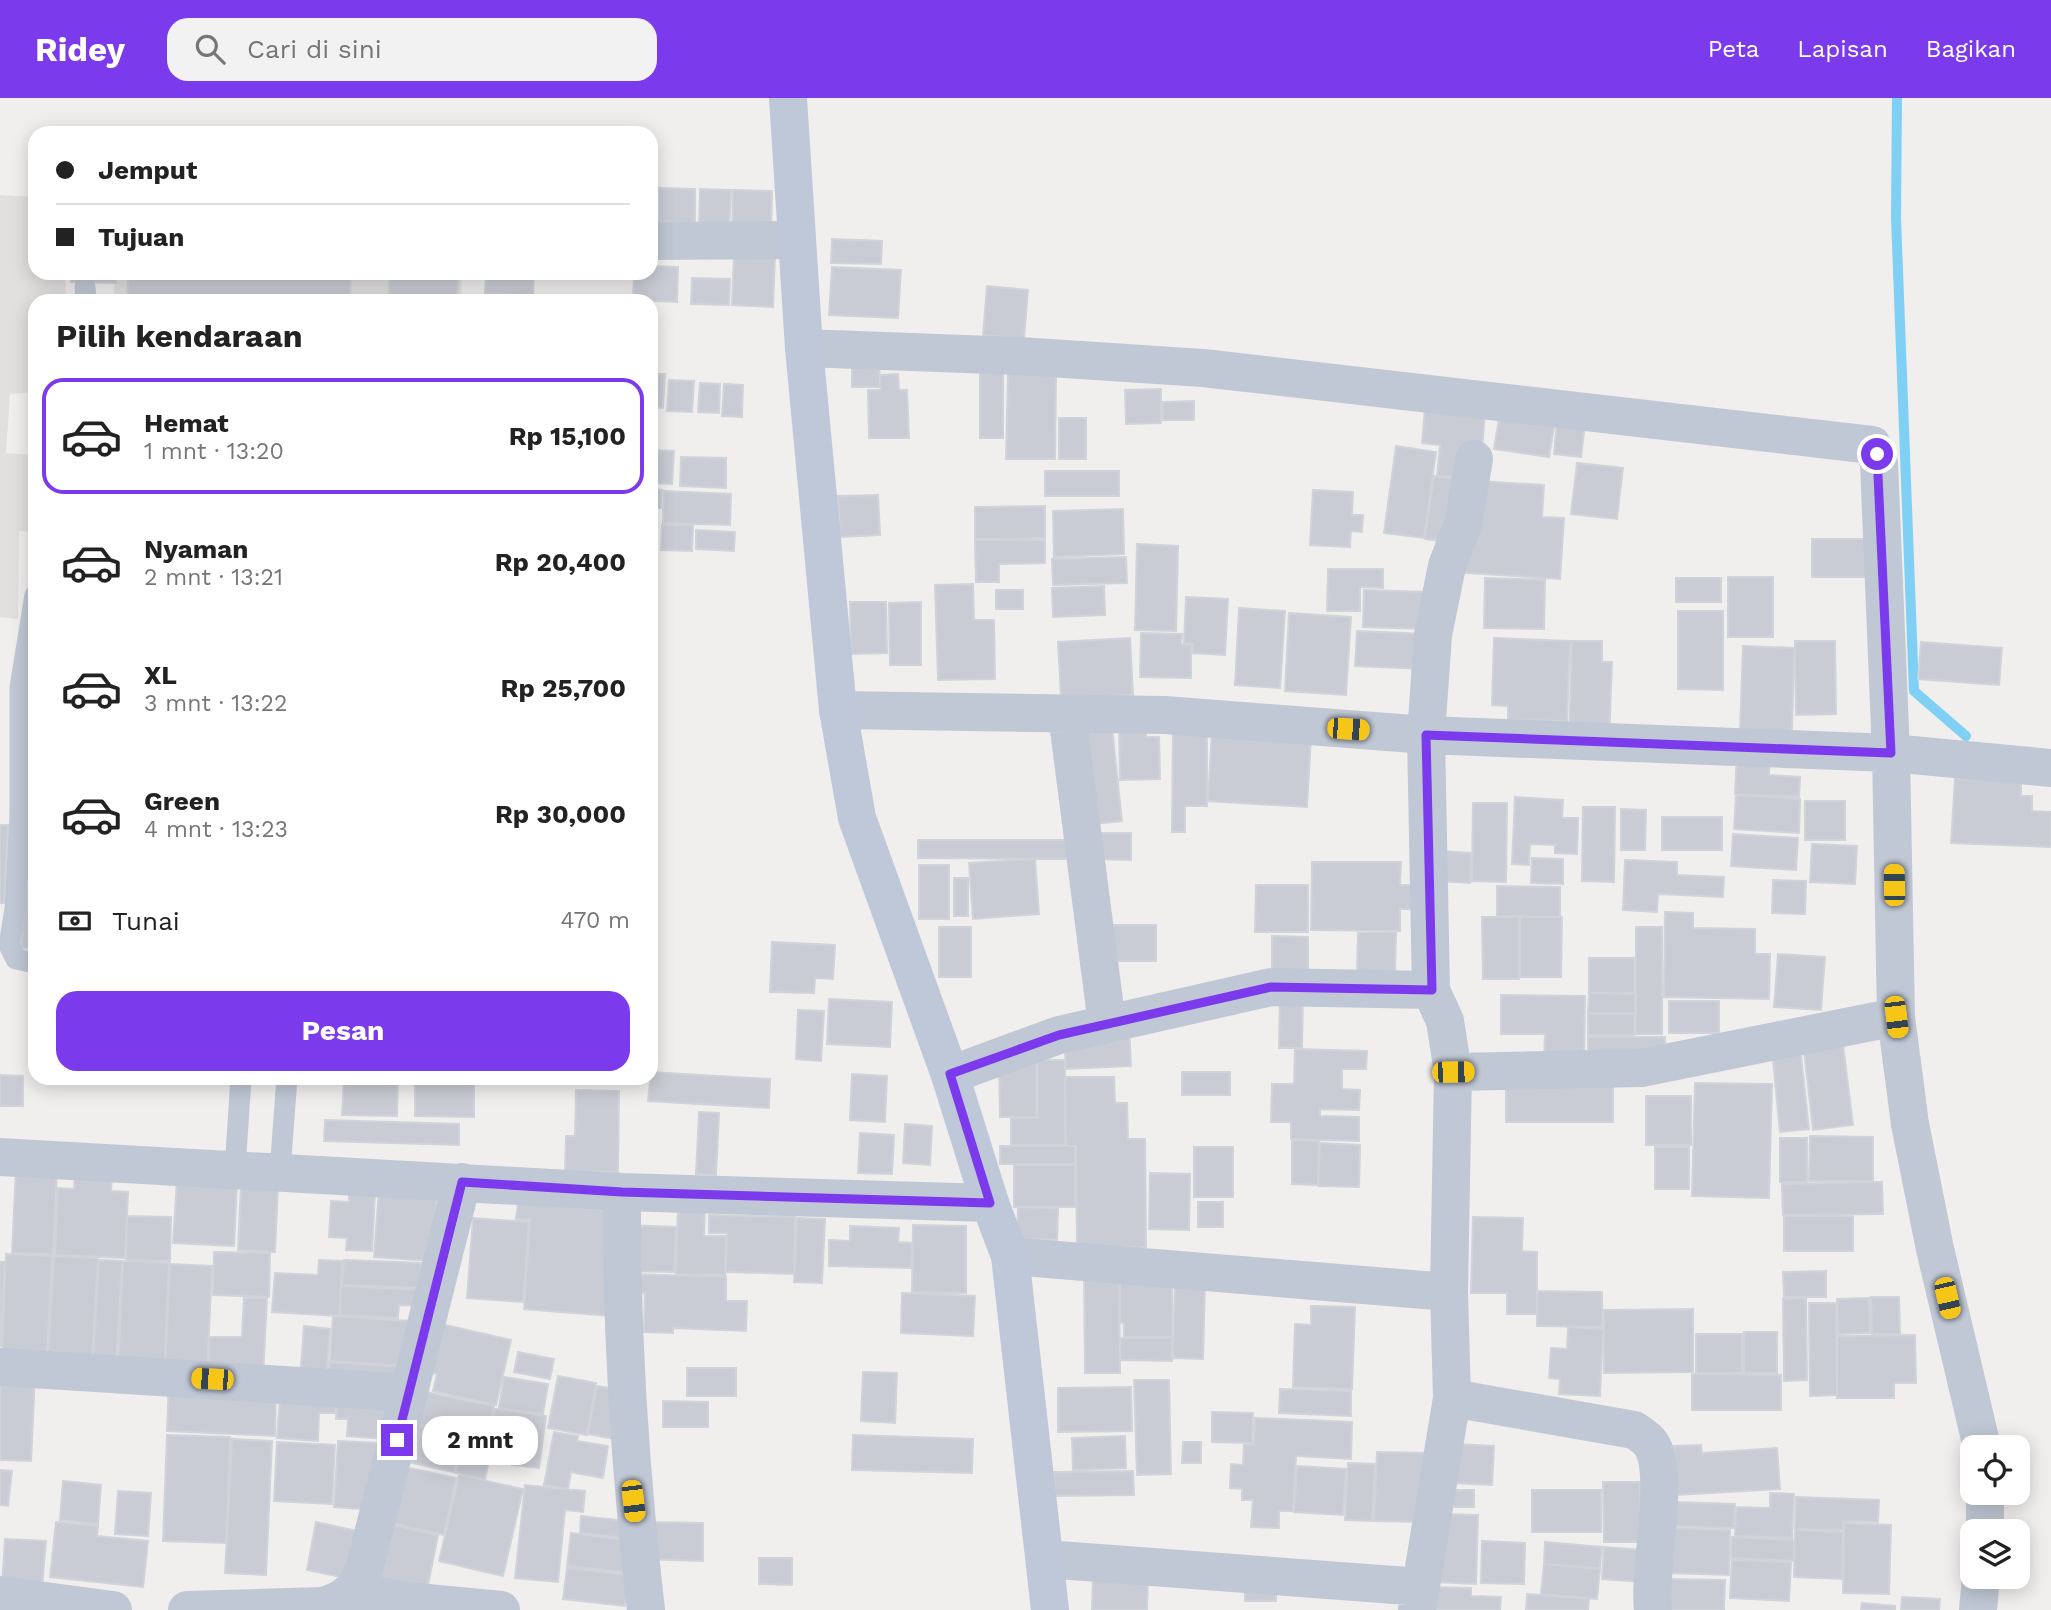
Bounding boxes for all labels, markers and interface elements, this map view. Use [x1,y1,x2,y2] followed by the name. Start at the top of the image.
[167,18,657,81] search box
[35,30,125,69] text: Ridey
[191,30,229,68] icon: search
[247,34,382,64] text: Cari di sini
[1708,35,1759,63] text: Peta
[1797,35,1888,63] text: Lapisan
[1926,35,2016,63] text: Bagikan
[98,155,197,185] text: Jemput
[98,222,184,252] text: Tujuan
[56,317,303,355] text: Pilih kendaraan
[60,405,123,468] icon: car
[144,408,229,438] text: Hemat
[509,421,626,451] text: Rp 15,100
[144,438,284,465] text: 1 mnt · 13:20
[1861,438,1893,470] route start
[60,531,123,594] icon: car
[144,534,248,564] text: Nyaman
[495,547,626,577] text: Rp 20,400
[144,564,283,591] text: 2 mnt · 13:21
[60,657,123,720] icon: car
[144,660,177,690] text: XL
[501,673,626,703] text: Rp 25,700
[144,690,287,717] text: 3 mnt · 13:22
[1327,717,1370,741] car
[60,783,123,846] icon: car
[144,786,220,816] text: Green
[495,799,626,829] text: Rp 30,000
[144,816,288,843] text: 4 mnt · 13:23
[1884,864,1905,906] car
[56,902,94,940] icon: cash
[112,906,180,936] text: Tunai
[561,907,630,934] text: 470 m
[56,991,630,1071] button: Pesan
[1884,995,1909,1039] car
[1432,1061,1475,1083] car
[1933,1275,1962,1321] car
[191,1367,234,1391] car
[422,1416,537,1464] callout: 2 mnt
[381,1424,413,1456] route end
[447,1427,513,1454] text: 2 mnt
[1960,1435,2030,1589] map controls
[1960,1435,2030,1505] button: locate
[621,1479,646,1523] car
[1960,1519,2030,1589] button: layers

